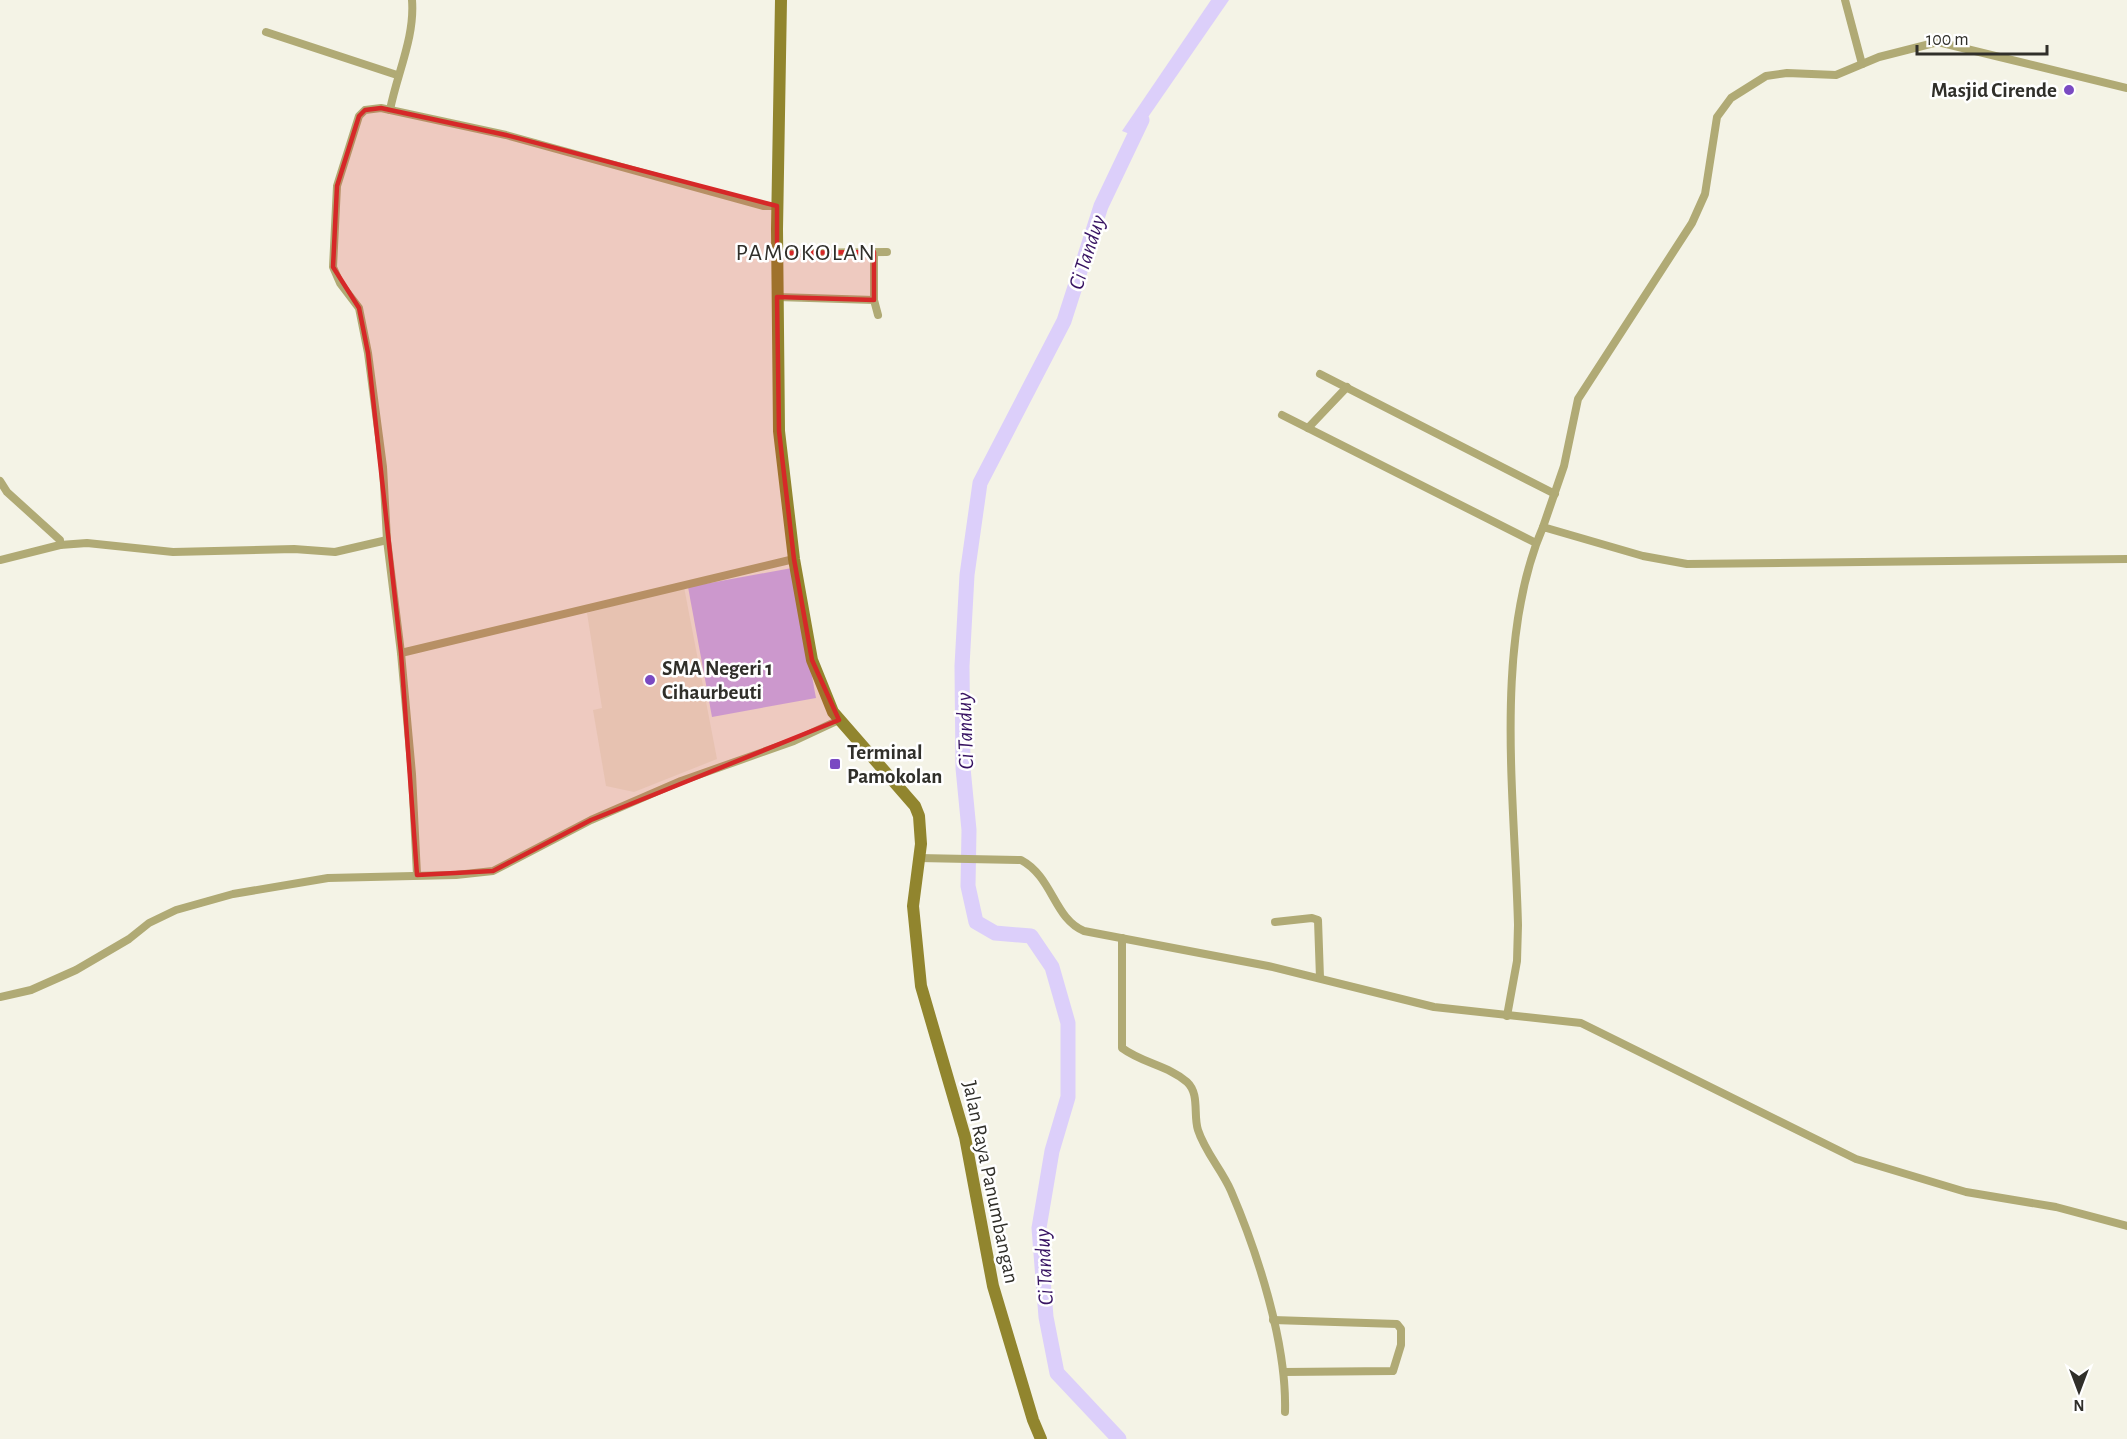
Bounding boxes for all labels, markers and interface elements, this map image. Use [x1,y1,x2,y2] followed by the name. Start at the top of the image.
[1917,18,2048,56] scale bar
[1926,31,1969,49] text: 100 m
[1931,80,2057,101] place label: Masjid Cirende
[2062,83,2076,97] marker: Masjid Cirende
[1065,212,1109,292] water label: Ci Tanduy
[736,241,876,265] district label: PAMOKOLAN
[662,658,773,703] place label: SMA Negeri 1 Cihaurbeuti
[643,673,657,687] marker: SMA Negeri 1 Cihaurbeuti
[953,692,977,770] water label: Ci Tanduy
[847,742,942,787] place label: Terminal Pamokolan
[828,757,842,771] marker: Terminal Pamokolan
[959,1079,1022,1285] street label: Jalan Raya Panumbangan
[1031,1228,1057,1306] water label: Ci Tanduy
[2049,1361,2109,1421] north arrow
[2073,1397,2085,1413] text: N

